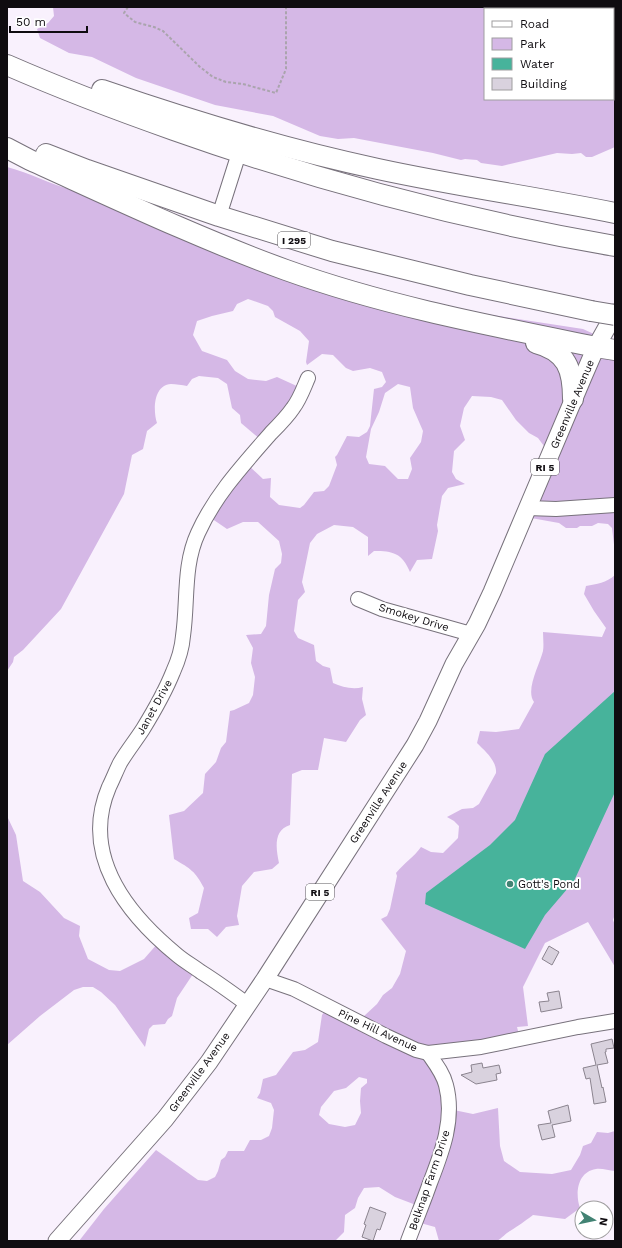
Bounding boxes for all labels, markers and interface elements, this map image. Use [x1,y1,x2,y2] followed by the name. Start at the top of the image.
[10,8,87,34] scale bar
[484,8,614,100] legend
[16,15,46,29] text: 50 m
[520,17,549,31] text: Road
[520,37,546,51] text: Park
[520,57,555,71] text: Water
[520,77,567,91] text: Building
[278,232,310,248] road number: I 295
[548,358,597,451] street label: Greenville Avenue
[531,459,559,475] road number: RI 5
[377,601,451,634] street label: Smokey Drive
[134,677,175,737] street label: Janet Drive
[347,759,410,846] street label: Greenville Avenue
[518,878,580,891] place label: Gott's Pond
[505,879,515,889] marker: Gott's Pond
[306,884,334,900] road number: RI 5
[336,1006,420,1055] street label: Pine Hill Avenue
[166,1030,233,1115] street label: Greenville Avenue
[406,1128,453,1232] street label: Belknap Farm Drive
[574,1200,614,1240] north arrow
[596,1216,610,1227] text: N

